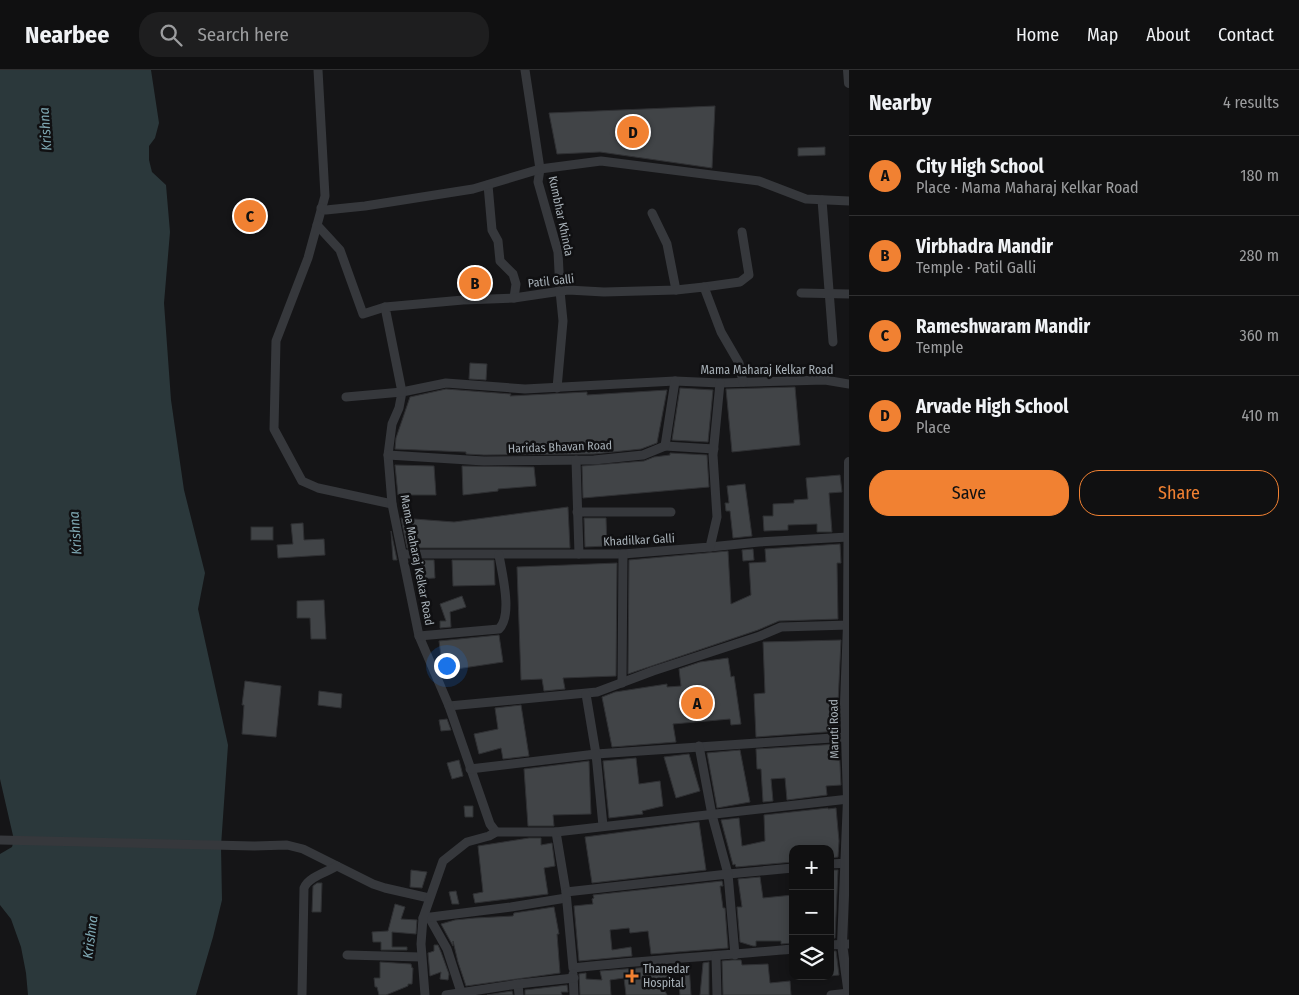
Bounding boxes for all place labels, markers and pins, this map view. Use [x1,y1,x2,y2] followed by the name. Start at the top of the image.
[617,113,649,151] pin: D
[234,197,266,235] pin: C
[459,264,491,302] pin: B
[681,684,713,722] pin: A
[643,962,690,990] place label: Thanedar Hospital
[625,969,639,983] marker: Thanedar Hospital

